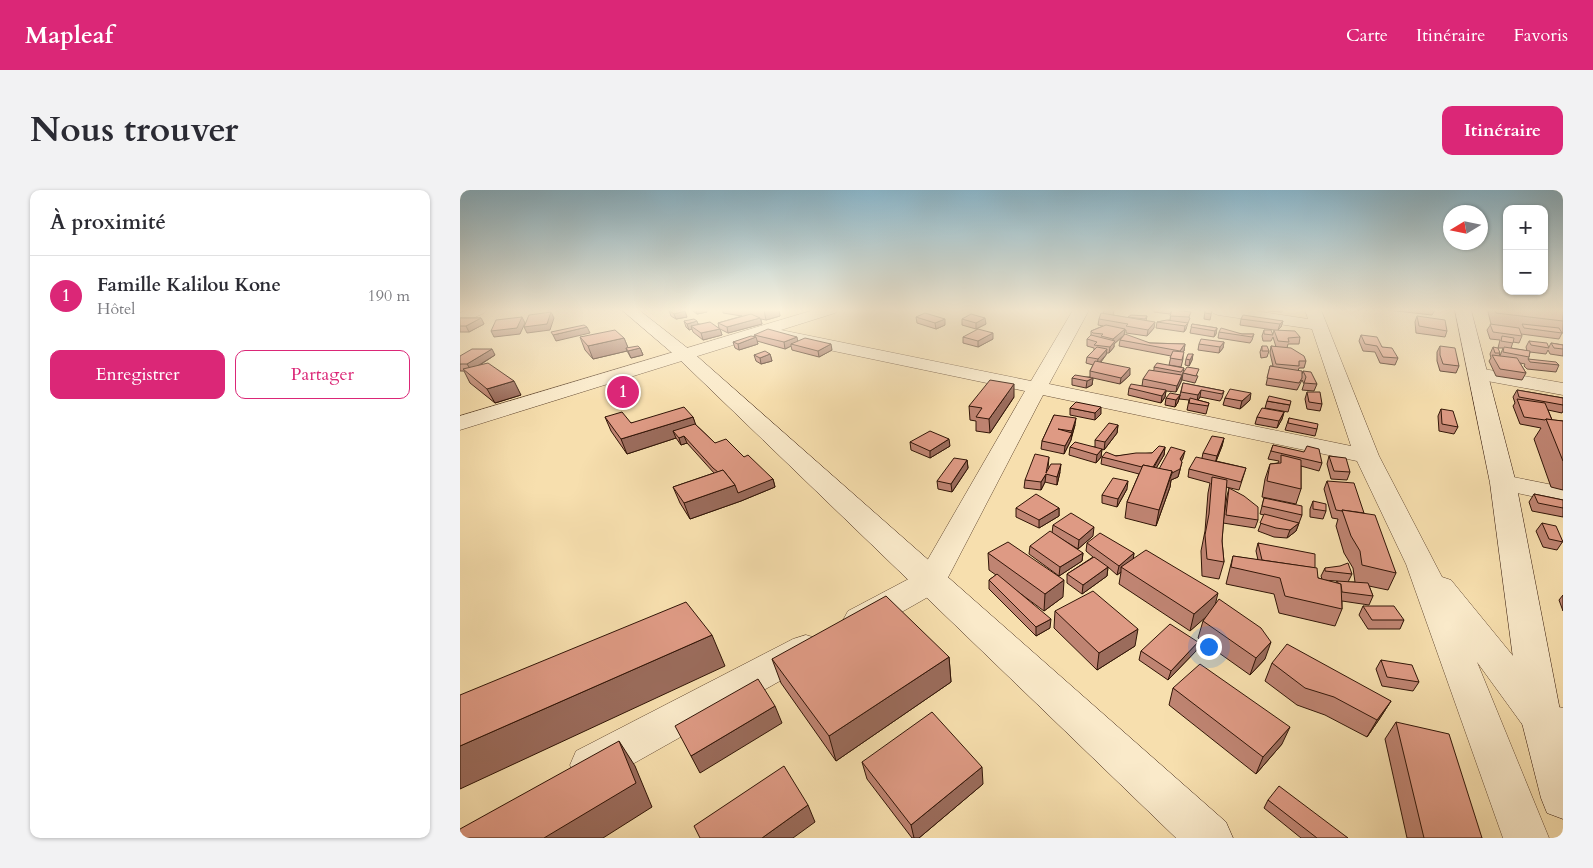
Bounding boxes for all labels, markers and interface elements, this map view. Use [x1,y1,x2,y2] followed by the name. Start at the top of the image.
[25,19,113,52] text: Mapleaf
[1346,23,1388,48] text: Carte
[1416,23,1485,48] text: Itinéraire
[1513,23,1568,48] text: Favoris
[30,106,238,154] text: Nous trouver
[1442,106,1563,155] button: Itinéraire
[1443,205,1488,250] north arrow
[1503,205,1548,295] map controls
[1503,205,1548,250] button: +
[50,208,166,237] text: À proximité
[1503,250,1548,295] button: −
[97,272,281,298] text: Famille Kalilou Kone
[62,285,70,307] text: 1
[368,285,410,307] text: 190 m
[97,298,135,320] text: Hôtel
[50,350,225,399] button: Enregistrer
[235,350,410,399] button: Partager
[607,373,639,411] pin: 1
[1196,634,1222,660] your location

